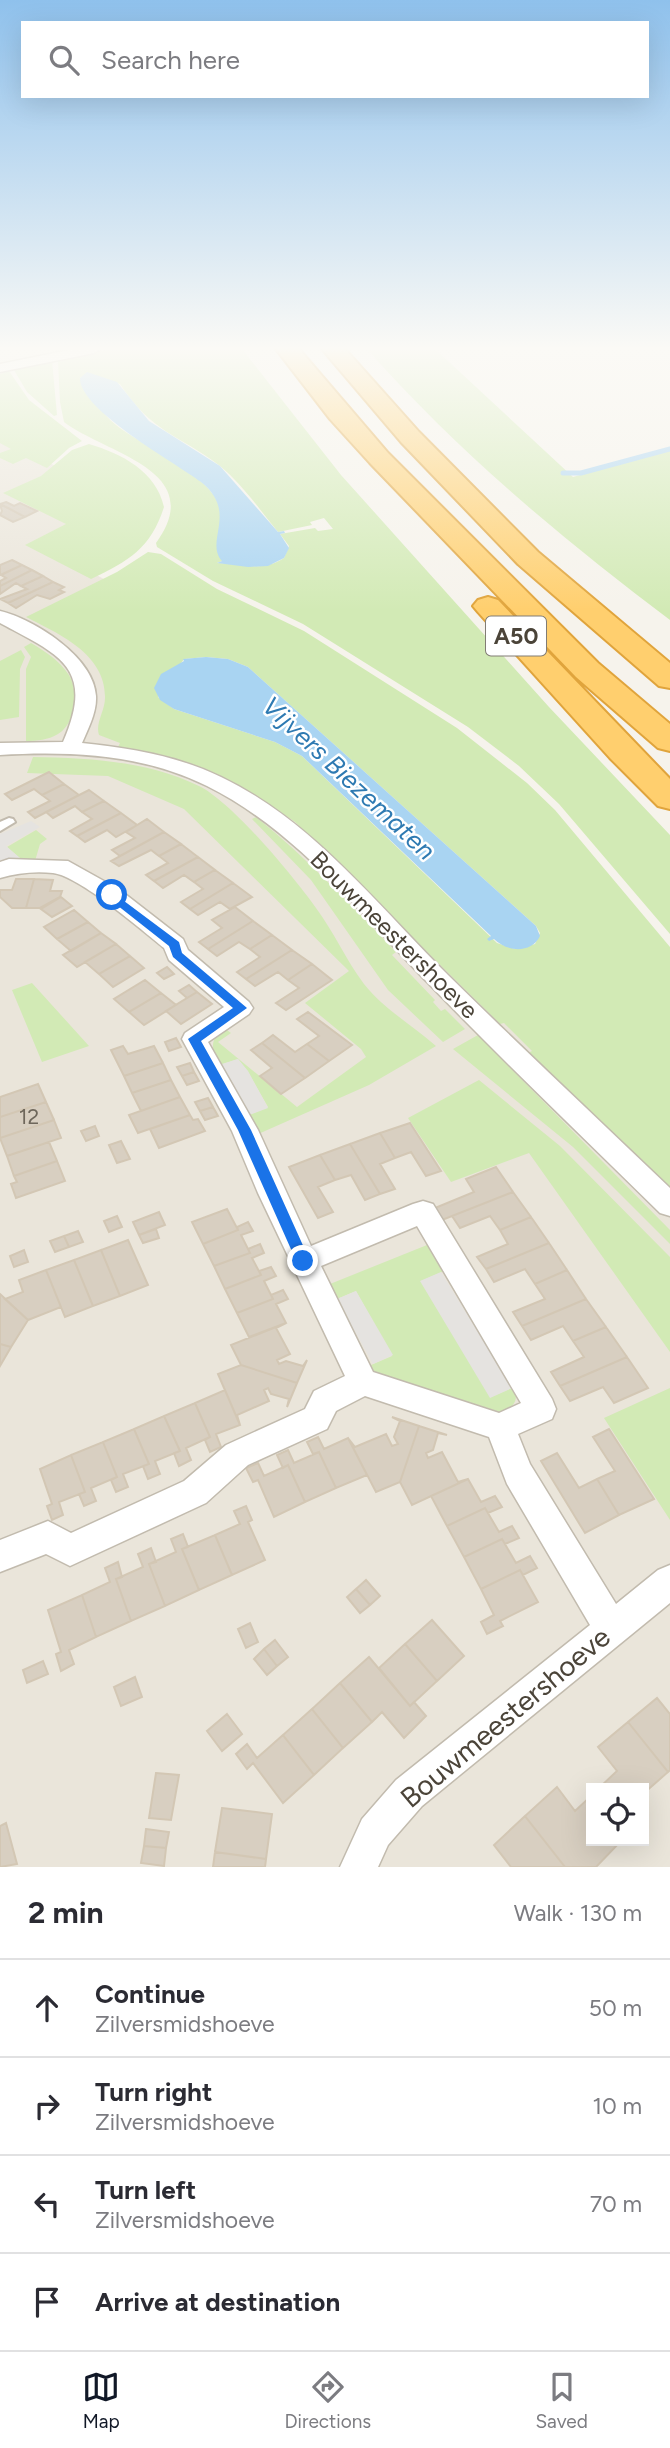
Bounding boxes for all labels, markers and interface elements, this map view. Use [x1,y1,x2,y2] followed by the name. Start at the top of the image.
[21,21,649,98] search box
[45,41,83,79] icon: search
[101,44,240,76] text: Search here
[486,616,546,656] road number: A50
[256,690,442,866] water label: Vijvers Biezematen
[304,845,484,1025] street label: Bouwmeestershoeve
[96,879,127,910] route start
[19,1104,39,1129] house number: 12
[287,1245,318,1276] route end
[393,1619,617,1815] street label: Bouwmeestershoeve
[586,1783,649,1846] map controls
[586,1783,649,1846] button: locate
[28,1894,104,1931] text: 2 min
[514,1899,642,1927] text: Walk · 130 m
[95,1978,205,2010] text: Continue
[28,1989,66,2027] icon: ahead
[589,1994,642,2022] text: 50 m
[95,2010,275,2038] text: Zilversmidshoeve
[95,2076,212,2108] text: Turn right
[28,2087,66,2125] icon: right
[593,2092,642,2120] text: 10 m
[95,2108,275,2136] text: Zilversmidshoeve
[95,2174,196,2206] text: Turn left
[28,2185,66,2223] icon: left
[590,2190,642,2218] text: 70 m
[95,2206,275,2234] text: Zilversmidshoeve
[28,2283,66,2321] icon: arrive
[95,2286,340,2318] text: Arrive at destination
[82,2368,120,2433] tab: Map
[284,2368,371,2433] tab: Directions
[535,2368,588,2433] tab: Saved

